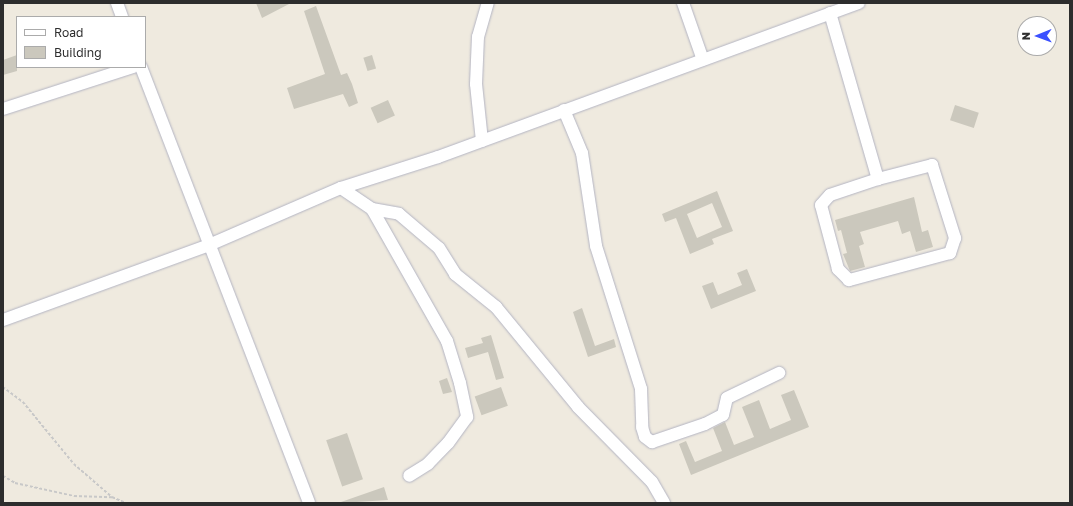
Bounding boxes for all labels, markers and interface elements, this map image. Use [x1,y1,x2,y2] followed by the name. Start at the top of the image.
[16,16,146,68] legend
[1017,16,1057,56] north arrow
[54,25,83,40] text: Road
[1019,32,1032,41] text: N
[54,45,102,60] text: Building

